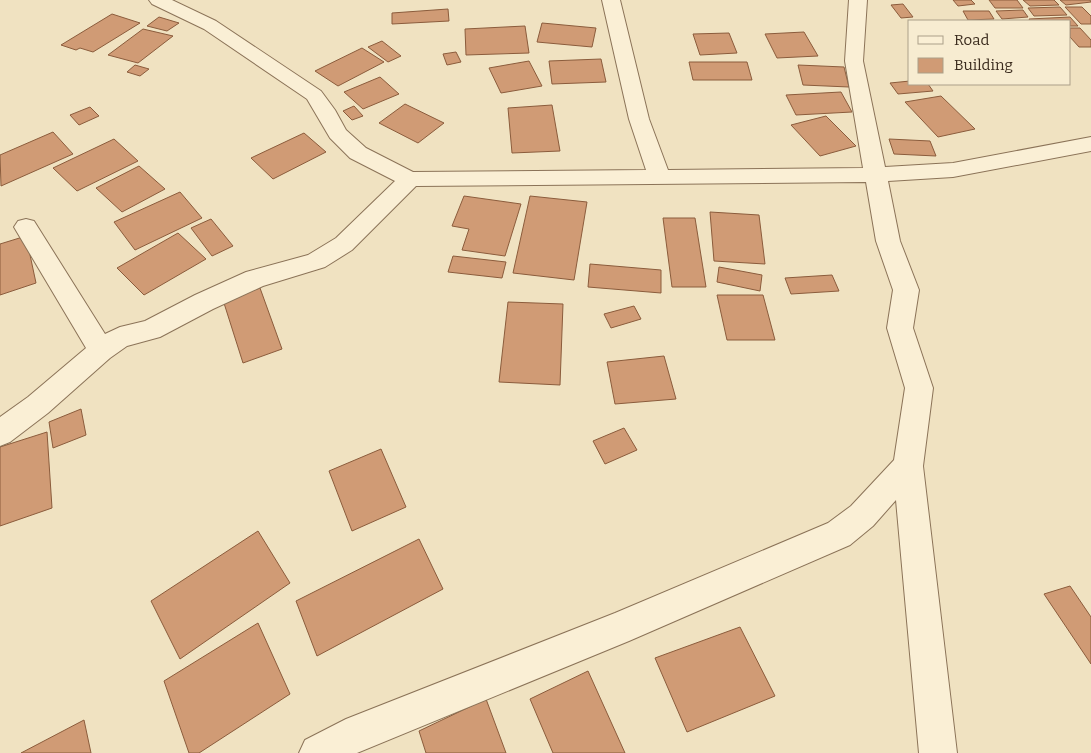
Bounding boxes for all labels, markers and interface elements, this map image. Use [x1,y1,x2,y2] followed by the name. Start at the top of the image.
[908,20,1071,85] legend
[954,31,989,49] text: Road
[954,56,1013,74] text: Building

